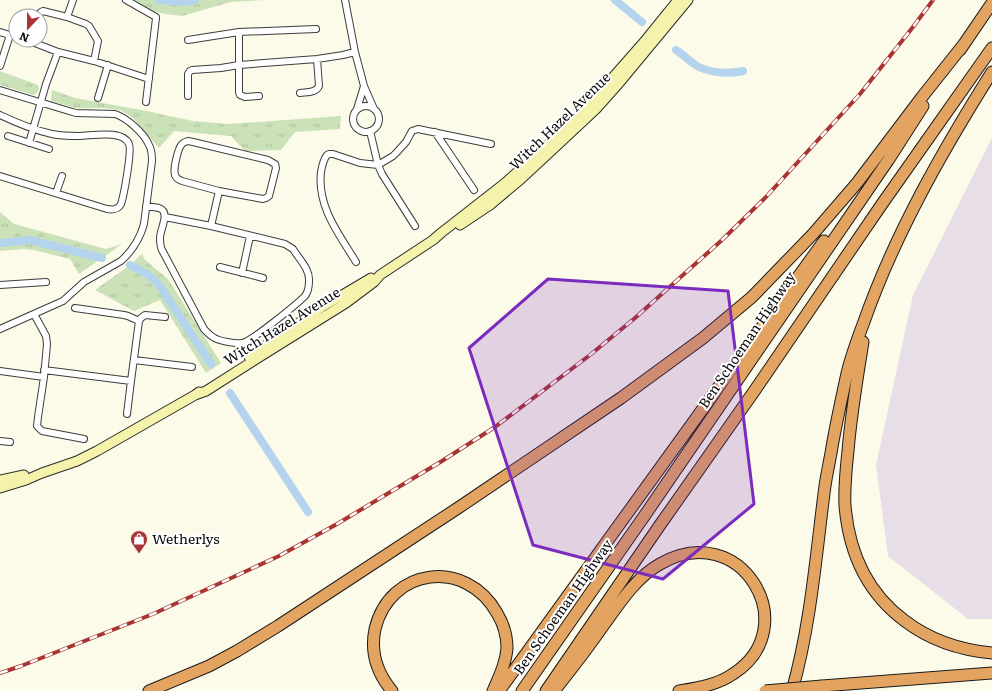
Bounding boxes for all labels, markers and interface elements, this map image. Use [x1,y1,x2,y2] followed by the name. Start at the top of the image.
[8,8,48,48] north arrow
[17,29,31,47] text: N
[504,67,614,174] street label: Witch Hazel Avenue
[693,266,800,412] street label: Ben Schoeman Highway
[220,281,343,369] street label: Witch Hazel Avenue
[152,528,220,548] place label: Wetherlys
[129,529,149,554] shop icon: Wetherlys
[508,534,617,678] street label: Ben Schoeman Highway

